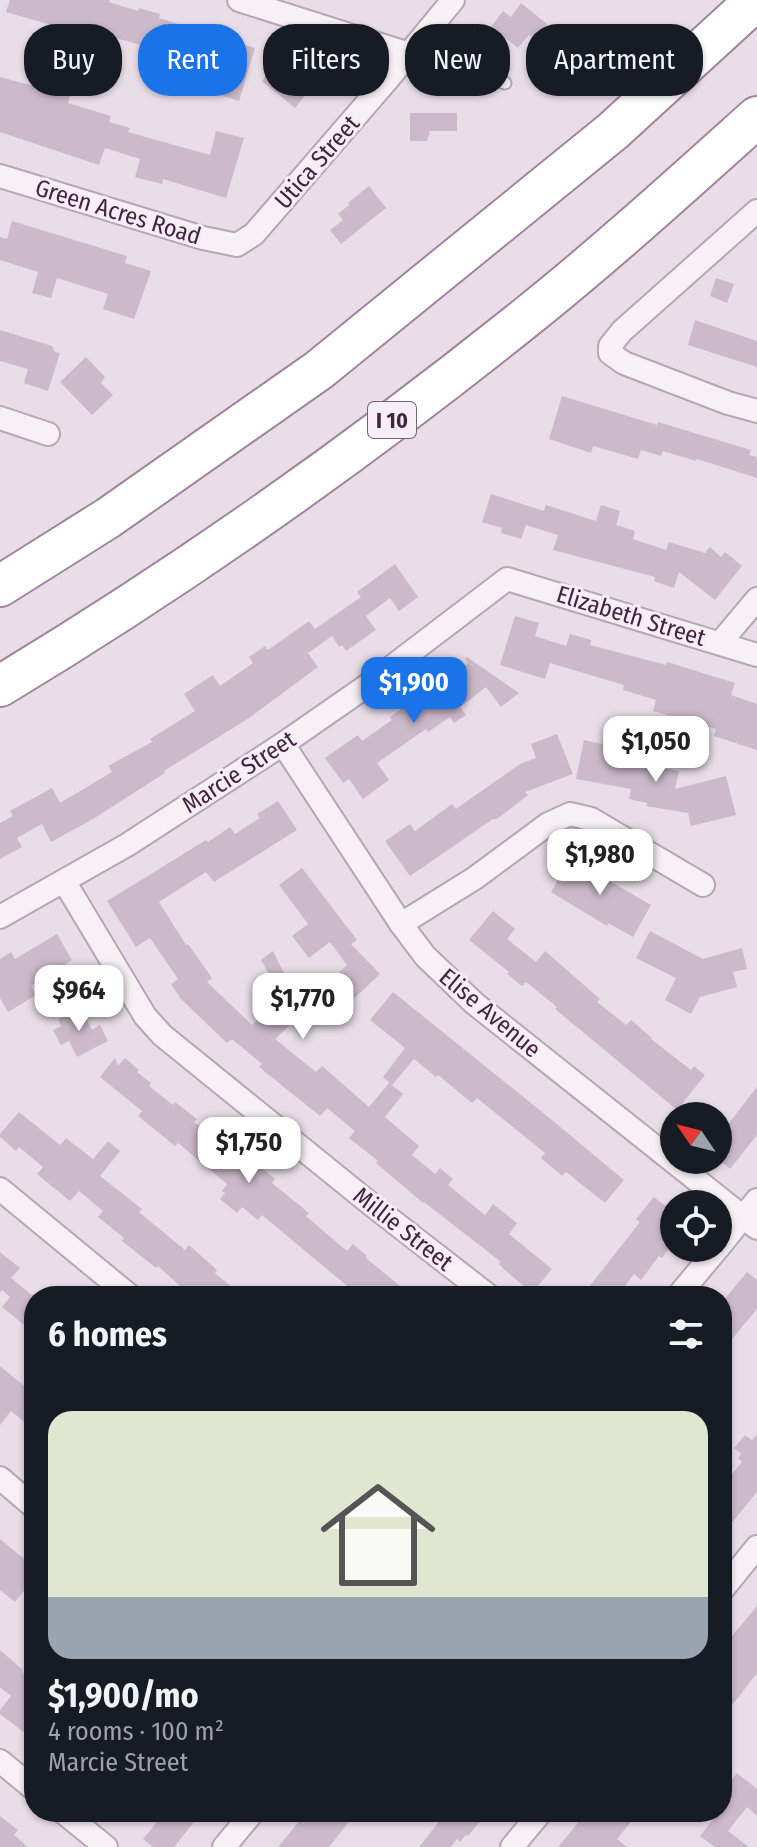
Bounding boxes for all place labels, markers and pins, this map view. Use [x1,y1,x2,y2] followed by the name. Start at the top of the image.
[349,657,479,725] pin: $1,900
[591,716,721,784] pin: $1,050
[535,829,665,897] pin: $1,980
[32,965,126,1033] pin: $964
[238,973,368,1041] pin: $1,770
[184,1117,314,1185] pin: $1,750

